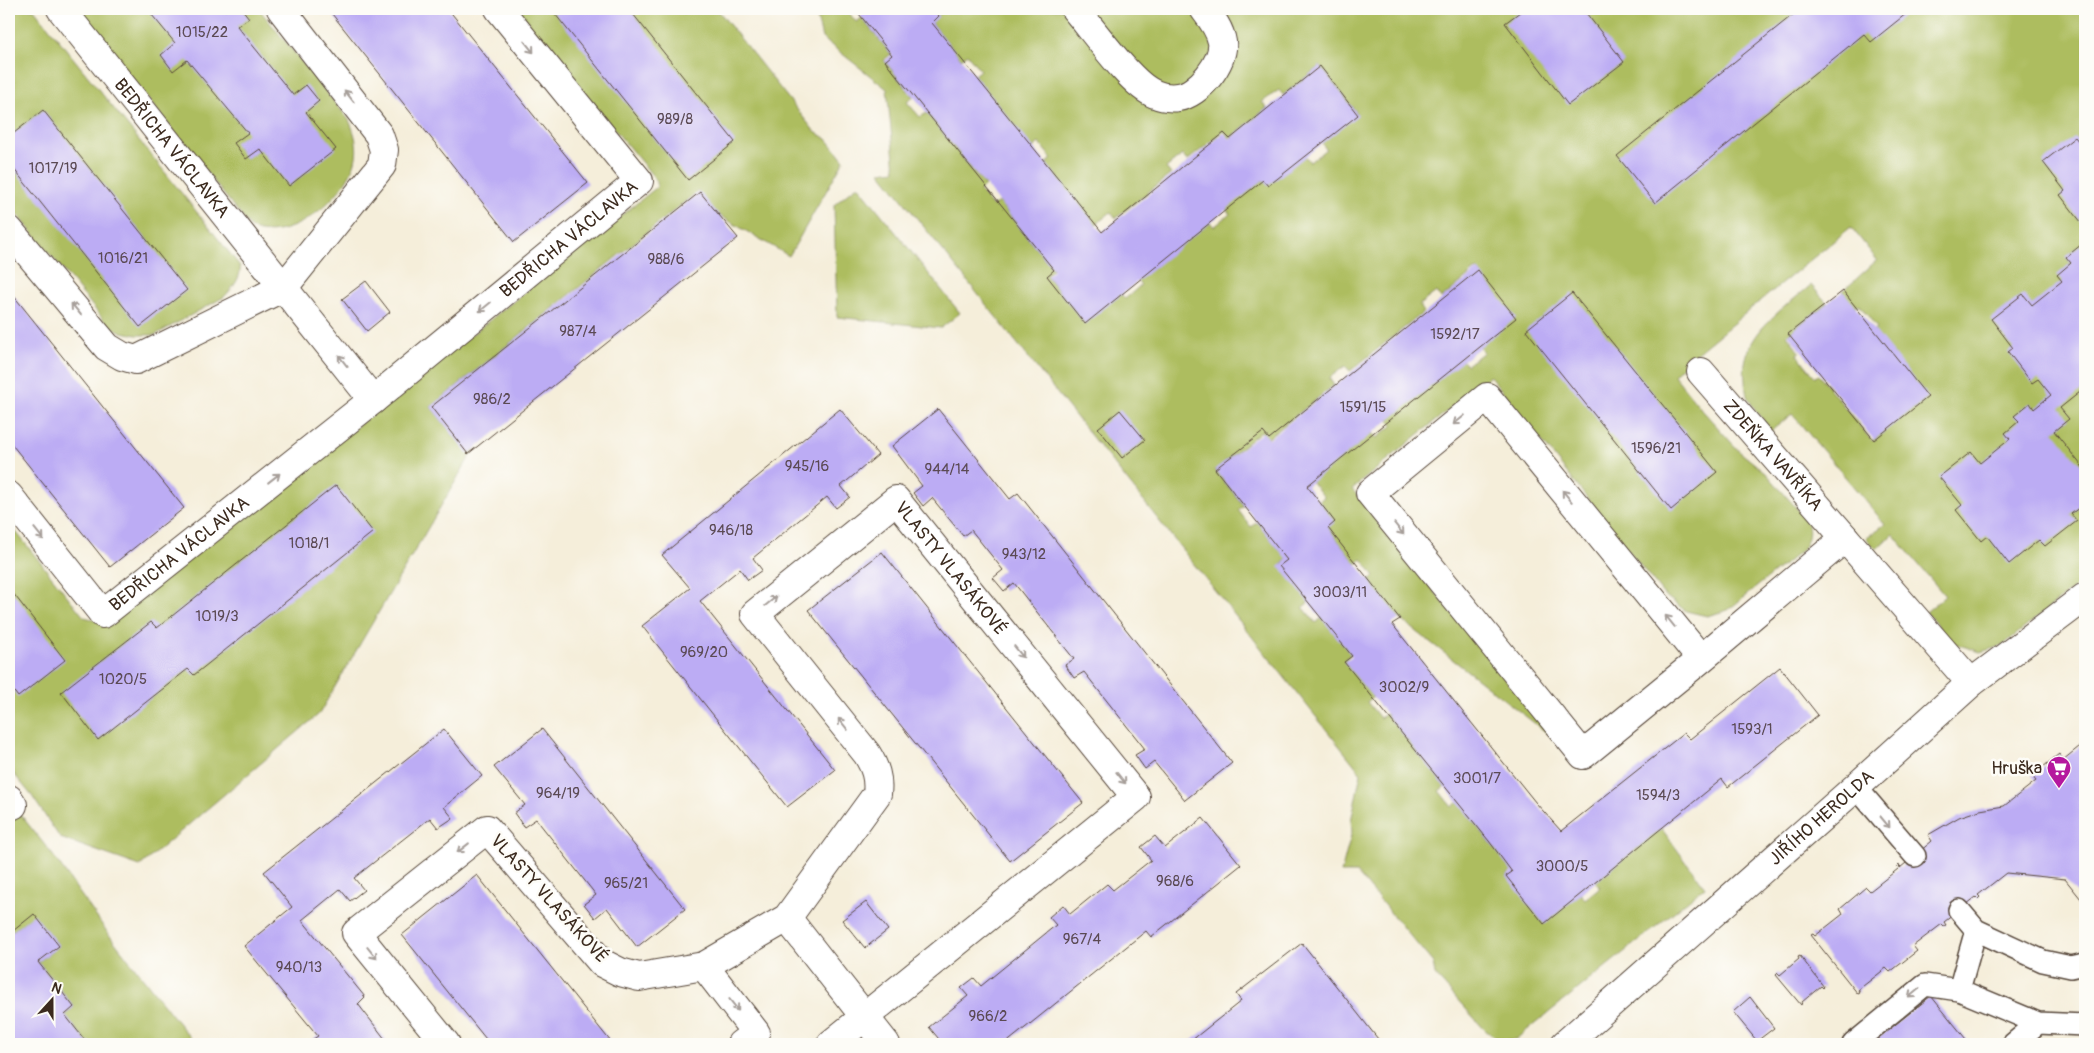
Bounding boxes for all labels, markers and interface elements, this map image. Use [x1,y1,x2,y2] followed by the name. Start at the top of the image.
[176,23,228,42] house number: 1015/22
[524,40,535,53] one-way arrow
[109,74,235,223] street label: BEDŘICHA VÁCLAVKA
[343,90,354,103] one-way arrow
[657,110,693,129] house number: 989/8
[29,159,77,178] house number: 1017/19
[495,175,643,302] street label: BEDŘICHA VÁCLAVKA
[98,249,148,268] house number: 1016/21
[648,250,684,269] house number: 988/6
[479,302,492,313] one-way arrow
[70,303,82,316] one-way arrow
[559,322,597,341] house number: 987/4
[1430,325,1480,344] house number: 1592/17
[337,355,348,368] one-way arrow
[473,390,511,409] house number: 986/2
[1718,395,1828,516] street label: ZDEŇKA VAVŘÍKA
[1340,398,1386,417] house number: 1591/15
[1453,414,1466,425] one-way arrow
[1631,439,1681,458] house number: 1596/21
[785,457,829,476] house number: 945/16
[924,460,970,479] house number: 944/14
[267,473,280,484] one-way arrow
[1562,489,1573,502] one-way arrow
[104,491,254,616] street label: BEDŘICHA VÁCLAVKA
[890,496,1012,640] street label: VLASTY VLASÁKOVÉ
[709,521,753,540] house number: 946/18
[1393,522,1404,535] one-way arrow
[34,527,45,540] one-way arrow
[289,534,329,553] house number: 1018/1
[1002,545,1046,564] house number: 943/12
[1313,583,1367,602] house number: 3003/11
[764,595,777,606] one-way arrow
[195,607,239,626] house number: 1019/3
[1665,615,1676,628] one-way arrow
[680,643,728,662] house number: 969/20
[1013,645,1024,658] one-way arrow
[99,670,147,689] house number: 1020/5
[1379,678,1429,697] house number: 3002/9
[838,718,849,731] one-way arrow
[1731,720,1773,739] house number: 1593/1
[2046,755,2072,789] supermarket icon: Hruška
[1991,757,2042,780] place label: Hruška
[1764,765,1879,870] street label: JIŘÍHO HEROLDA
[1453,769,1501,788] house number: 3001/7
[1115,771,1126,784] one-way arrow
[536,784,580,803] house number: 964/19
[1636,786,1680,805] house number: 1594/3
[1880,815,1891,828] one-way arrow
[485,830,613,968] street label: VLASTY VLASÁKOVÉ
[457,843,470,854] one-way arrow
[1536,857,1588,876] house number: 3000/5
[1156,872,1194,891] house number: 968/6
[604,874,648,893] house number: 965/21
[1063,930,1101,949] house number: 967/4
[367,946,378,959] one-way arrow
[276,958,322,977] house number: 940/13
[28,976,78,1026] north arrow
[49,979,64,998] text: N
[1908,988,1921,999] one-way arrow
[728,998,739,1011] one-way arrow
[969,1007,1007,1026] house number: 966/2

